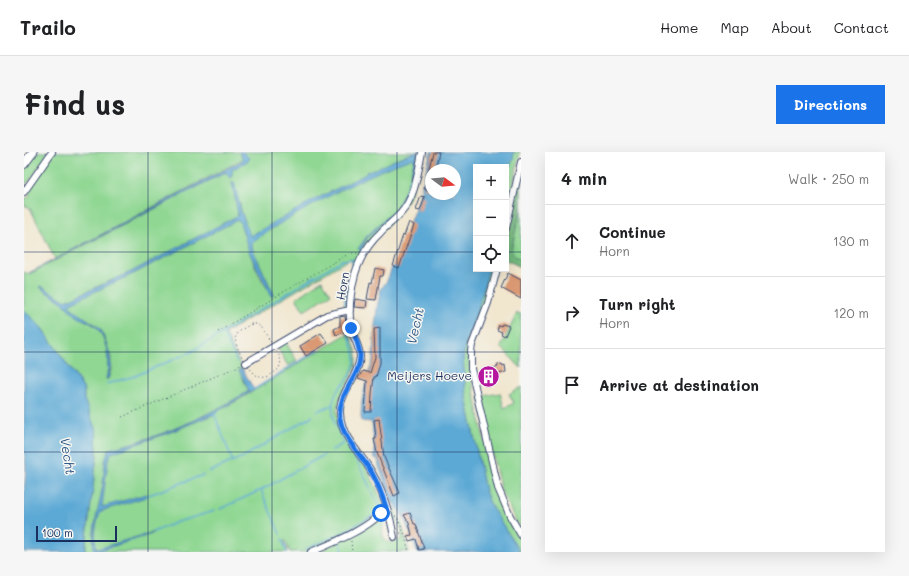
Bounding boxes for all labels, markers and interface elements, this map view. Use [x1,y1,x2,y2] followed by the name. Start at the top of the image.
[20,15,76,40] text: Trailo
[660,18,698,37] text: Home
[720,18,749,37] text: Map
[771,18,812,37] text: About
[834,18,889,37] text: Contact
[776,85,885,124] button: Directions
[24,86,125,122] text: Find us
[425,164,461,200] north arrow
[473,164,509,272] map controls
[473,164,509,200] button: +
[561,167,607,189] text: 4 min
[788,170,869,187] text: Walk · 250 m
[473,200,509,236] button: −
[599,222,666,242] text: Continue
[561,230,583,252] icon: ahead
[833,232,869,249] text: 130 m
[473,236,509,272] button: locate
[599,242,630,259] text: Horn
[332,270,352,301] street label: Horn
[599,294,676,314] text: Turn right
[561,302,583,324] icon: right
[833,304,869,321] text: 120 m
[402,306,427,346] water label: Vecht
[599,314,630,331] text: Horn
[342,319,360,337] route end
[475,363,501,389] building icon: Meijers Hoeve
[387,367,472,383] place label: Meijers Hoeve
[561,374,583,396] icon: arrive
[599,375,759,395] text: Arrive at destination
[57,436,80,476] water label: Vecht
[372,504,390,522] route start
[36,524,117,543] scale bar
[42,525,73,540] text: 100 m

